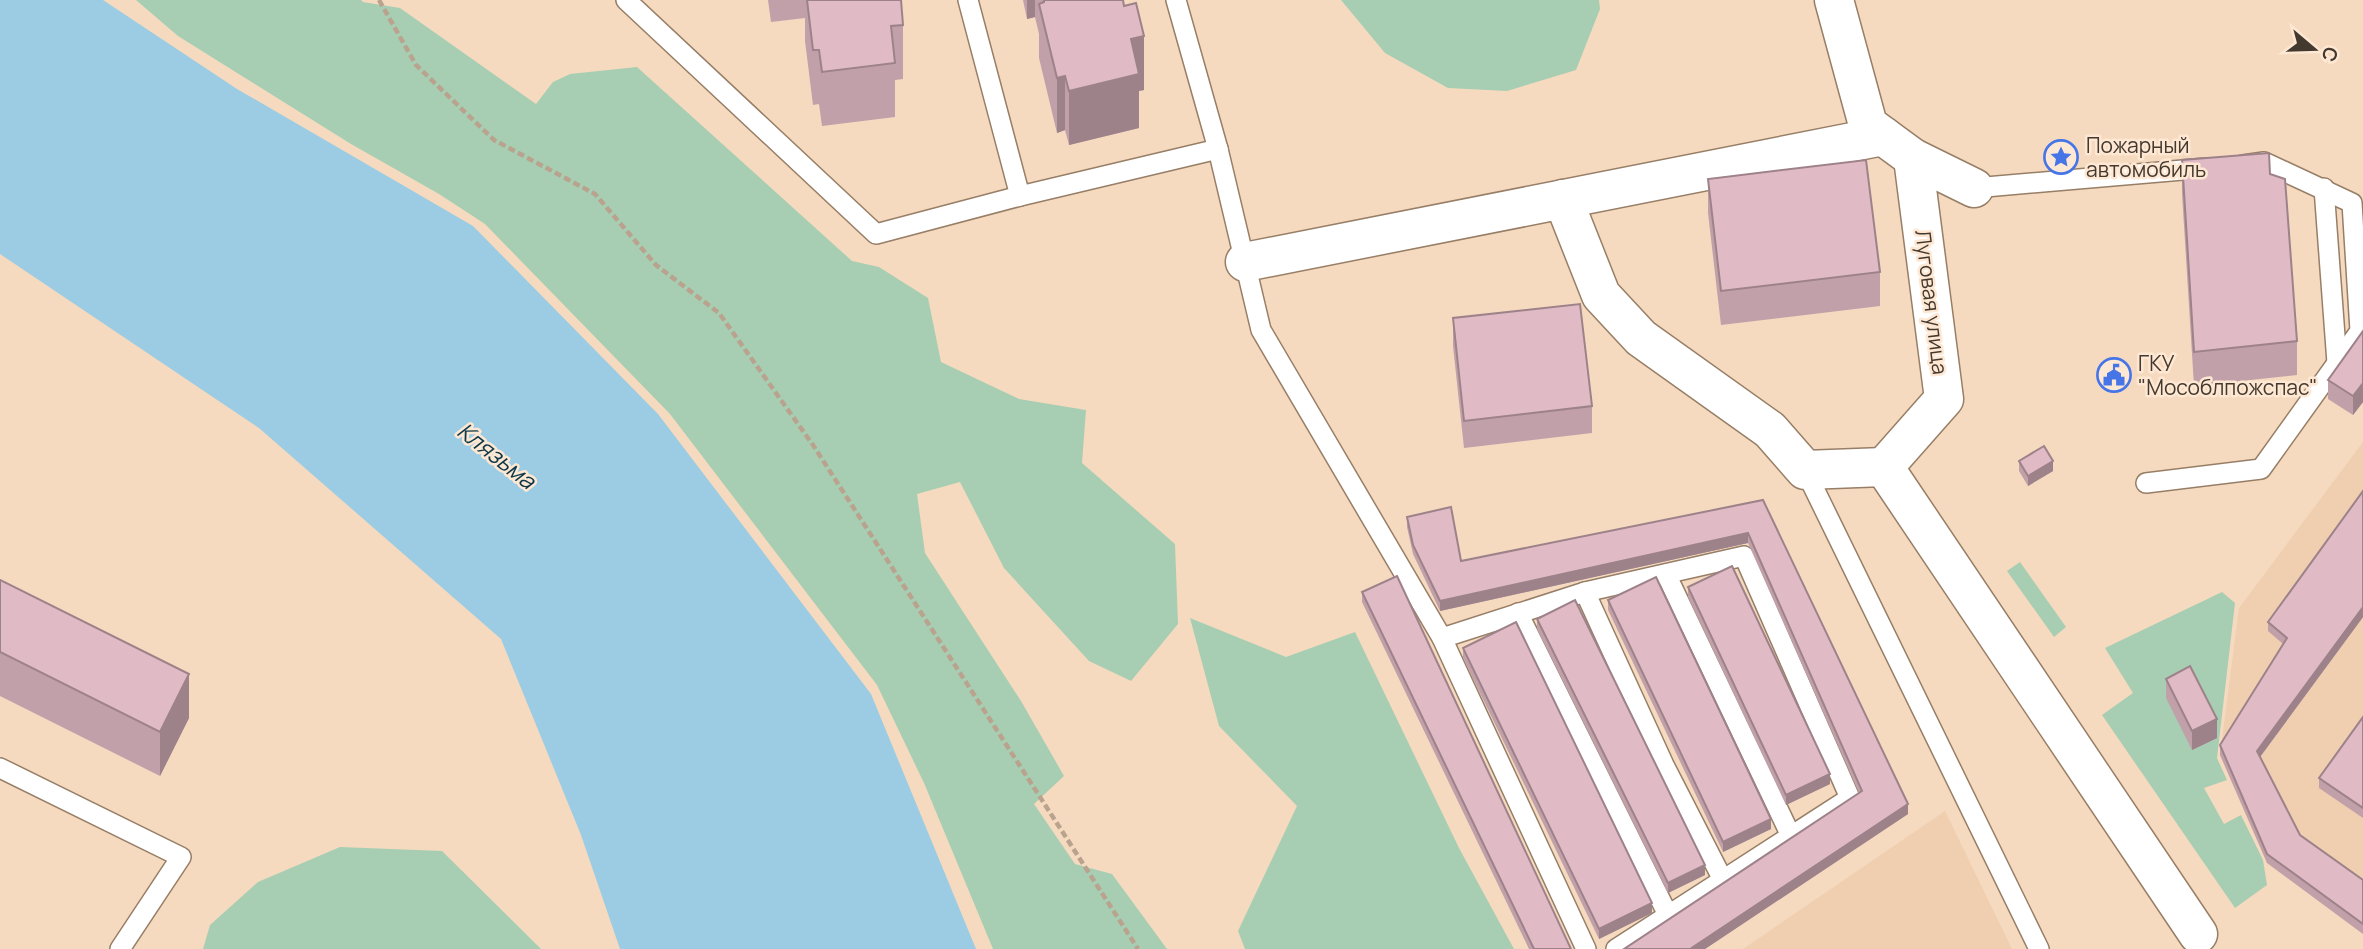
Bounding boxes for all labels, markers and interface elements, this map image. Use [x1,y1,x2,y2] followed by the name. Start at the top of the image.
[2279,14,2349,84] north arrow
[2315,44,2345,65] text: С
[2086,131,2206,183] place label: Пожарный автомобиль
[2042,138,2080,176] place icon: Пожарный автомобиль
[1909,228,1955,376] street label: Луговая улица
[2138,349,2317,401] place label: ГКУ "Мособлпожспас"
[2095,356,2133,394] public building icon: ГКУ "Мособлпожспас"
[451,414,544,496] water label: Клязьма

